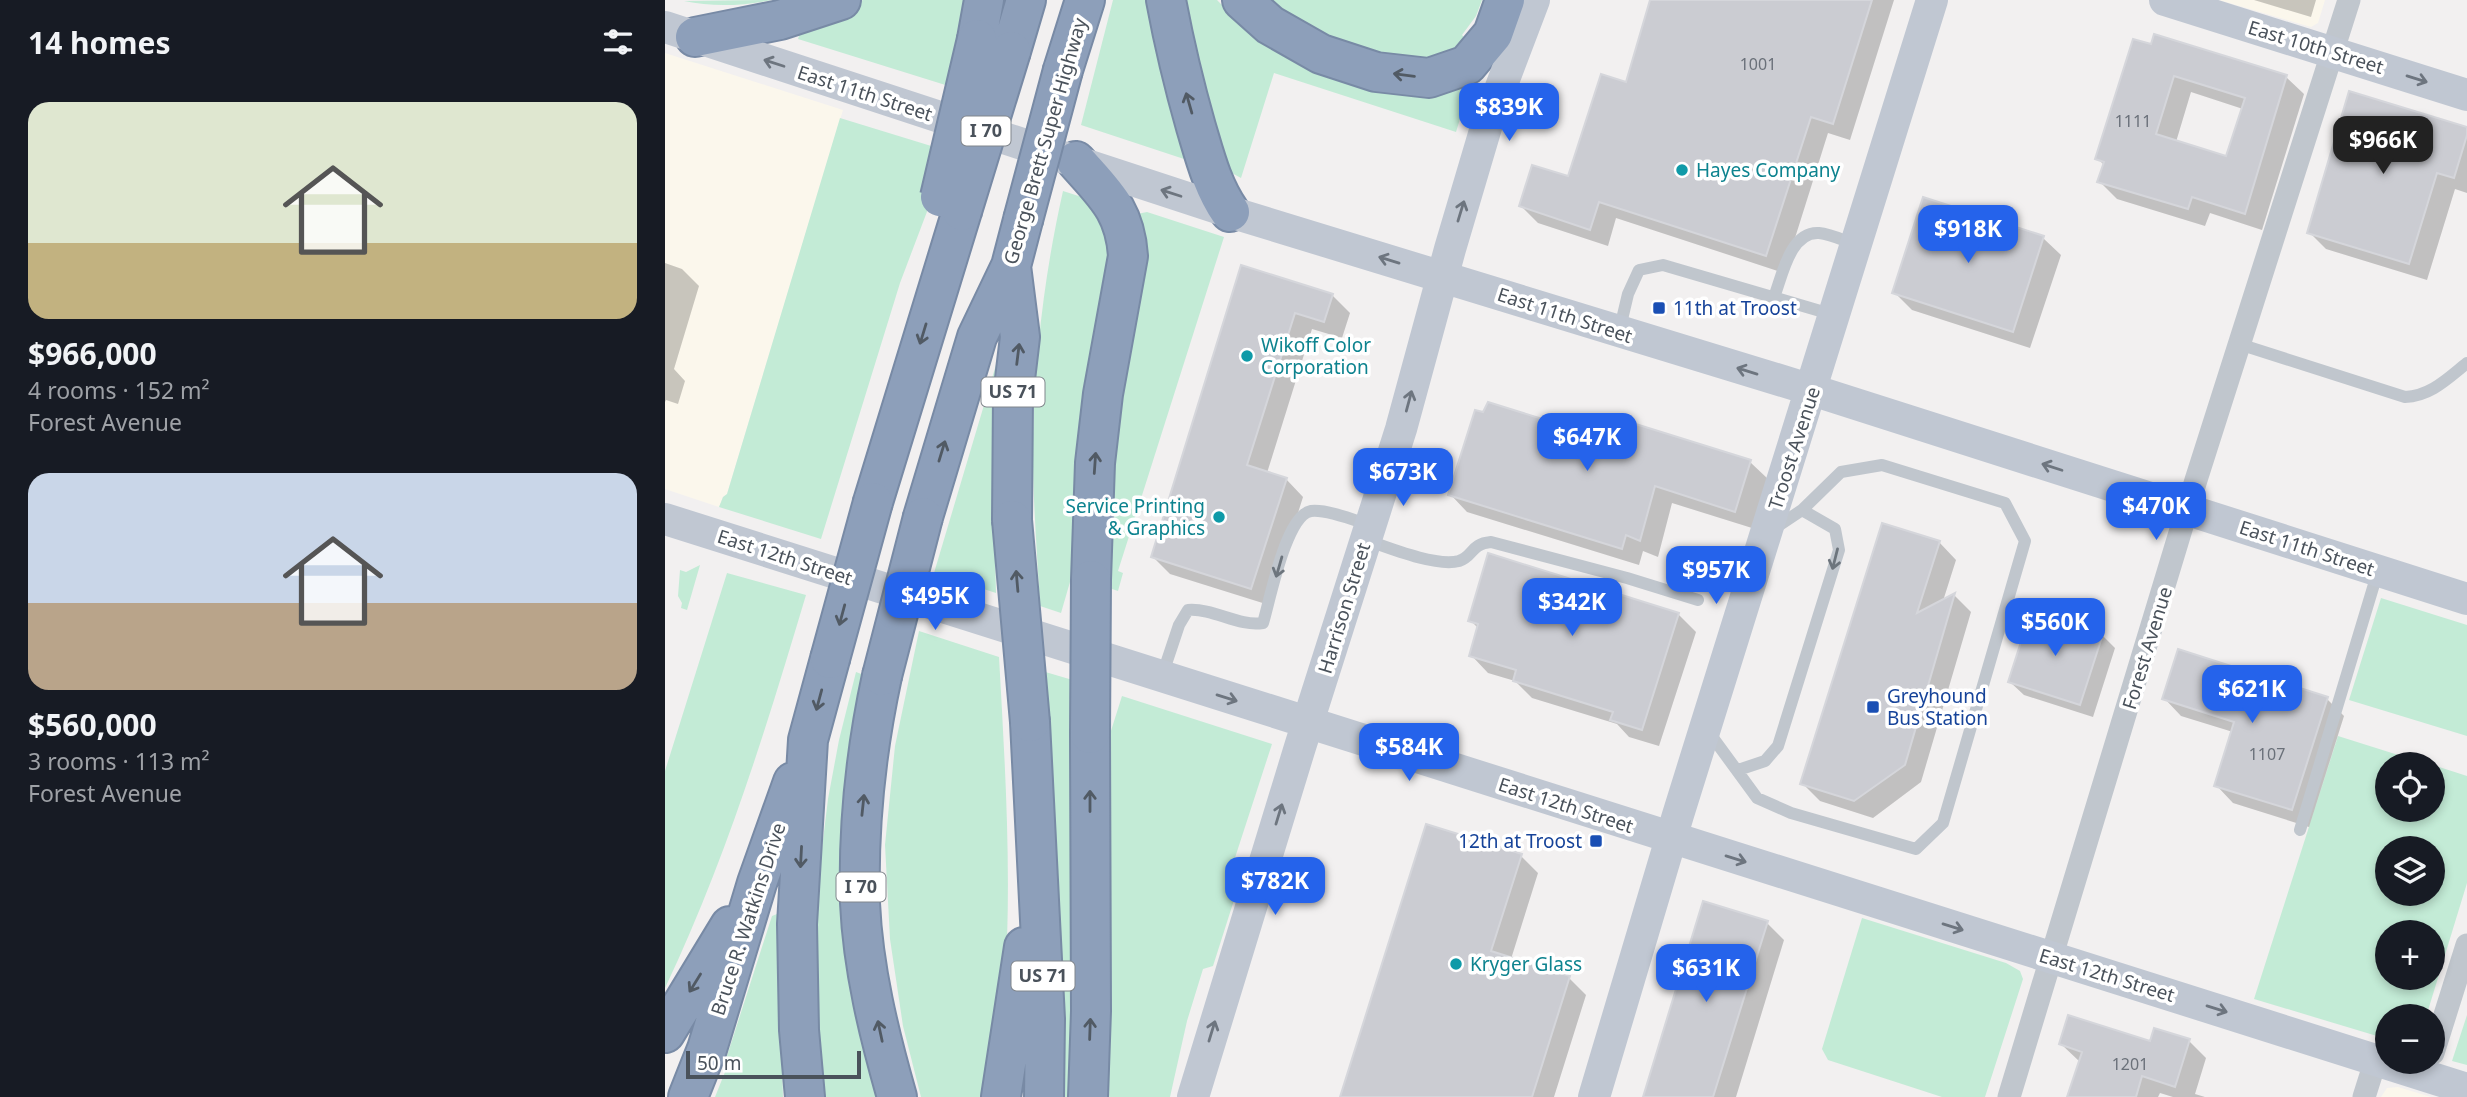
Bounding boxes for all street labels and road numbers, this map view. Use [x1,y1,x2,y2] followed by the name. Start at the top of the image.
[997,14,1093,267] street label: George Brett Super Highway
[2245,14,2387,80] street label: East 10th Street
[794,59,936,127] street label: East 11th Street
[961,116,1011,146] road number: I 70
[1494,281,1636,349] street label: East 11th Street
[981,378,1045,406] road number: US 71
[1762,383,1826,513] street label: Troost Avenue
[2236,514,2378,582] street label: East 11th Street
[714,523,856,591] street label: East 12th Street
[1312,539,1376,677] street label: Harrison Street
[2116,583,2178,713] street label: Forest Avenue
[1495,771,1637,839] street label: East 12th Street
[705,819,791,1019] street label: Bruce R. Watkins Drive
[837,872,885,902] road number: I 70
[2036,942,2178,1008] street label: East 12th Street
[1011,961,1075,990] road number: US 71

